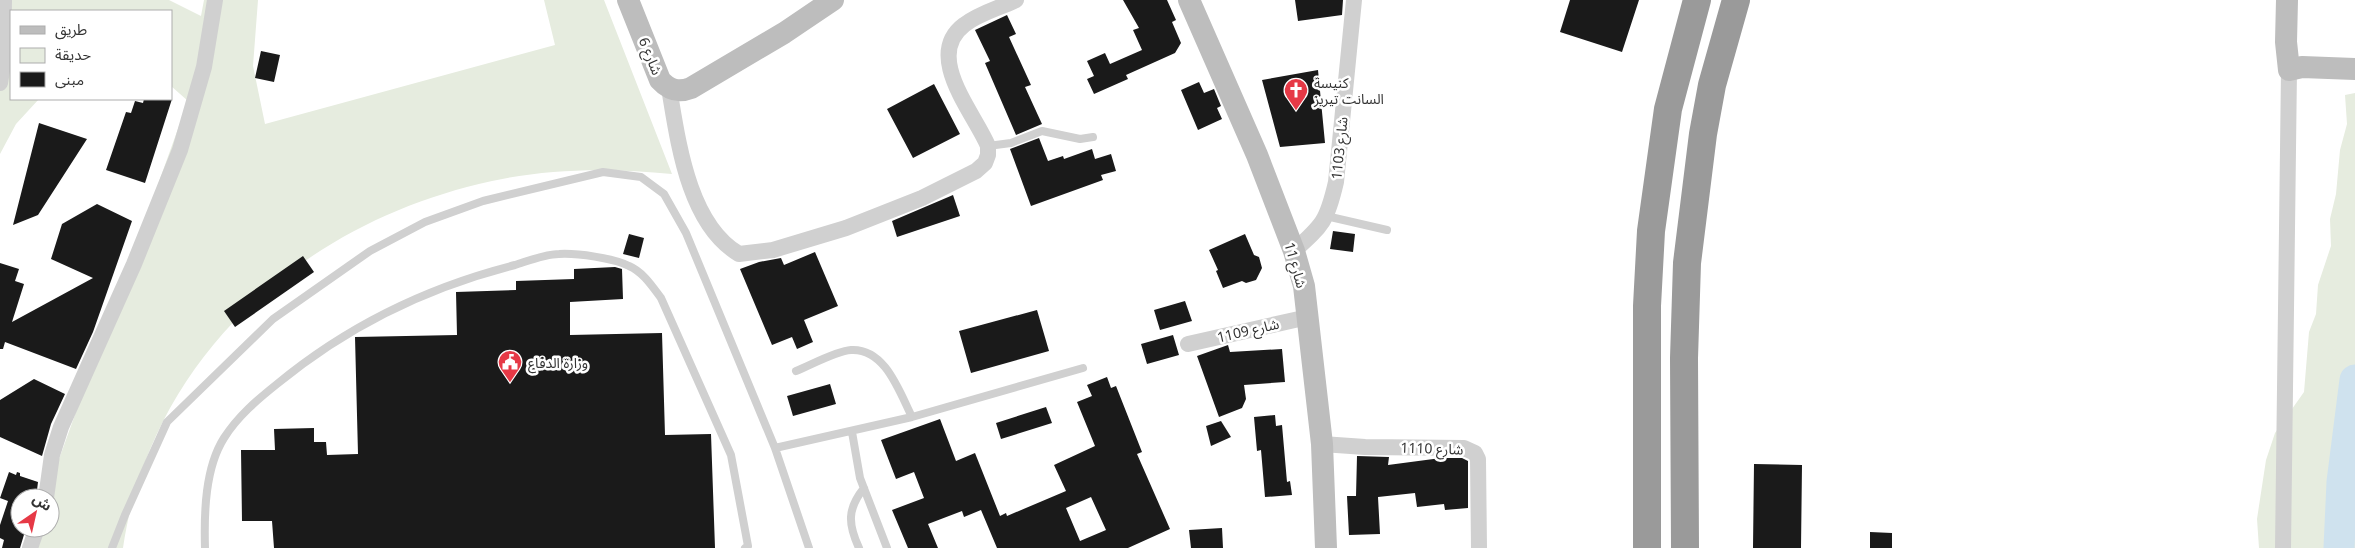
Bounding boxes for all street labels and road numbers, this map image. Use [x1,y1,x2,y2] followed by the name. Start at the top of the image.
[633,34,667,78] street label: شارع 6
[1326,116,1354,181] street label: شارع 1103
[1278,240,1312,291] street label: شارع 11
[1215,314,1281,348] street label: شارع 1109
[1400,437,1464,461] street label: شارع 1110

